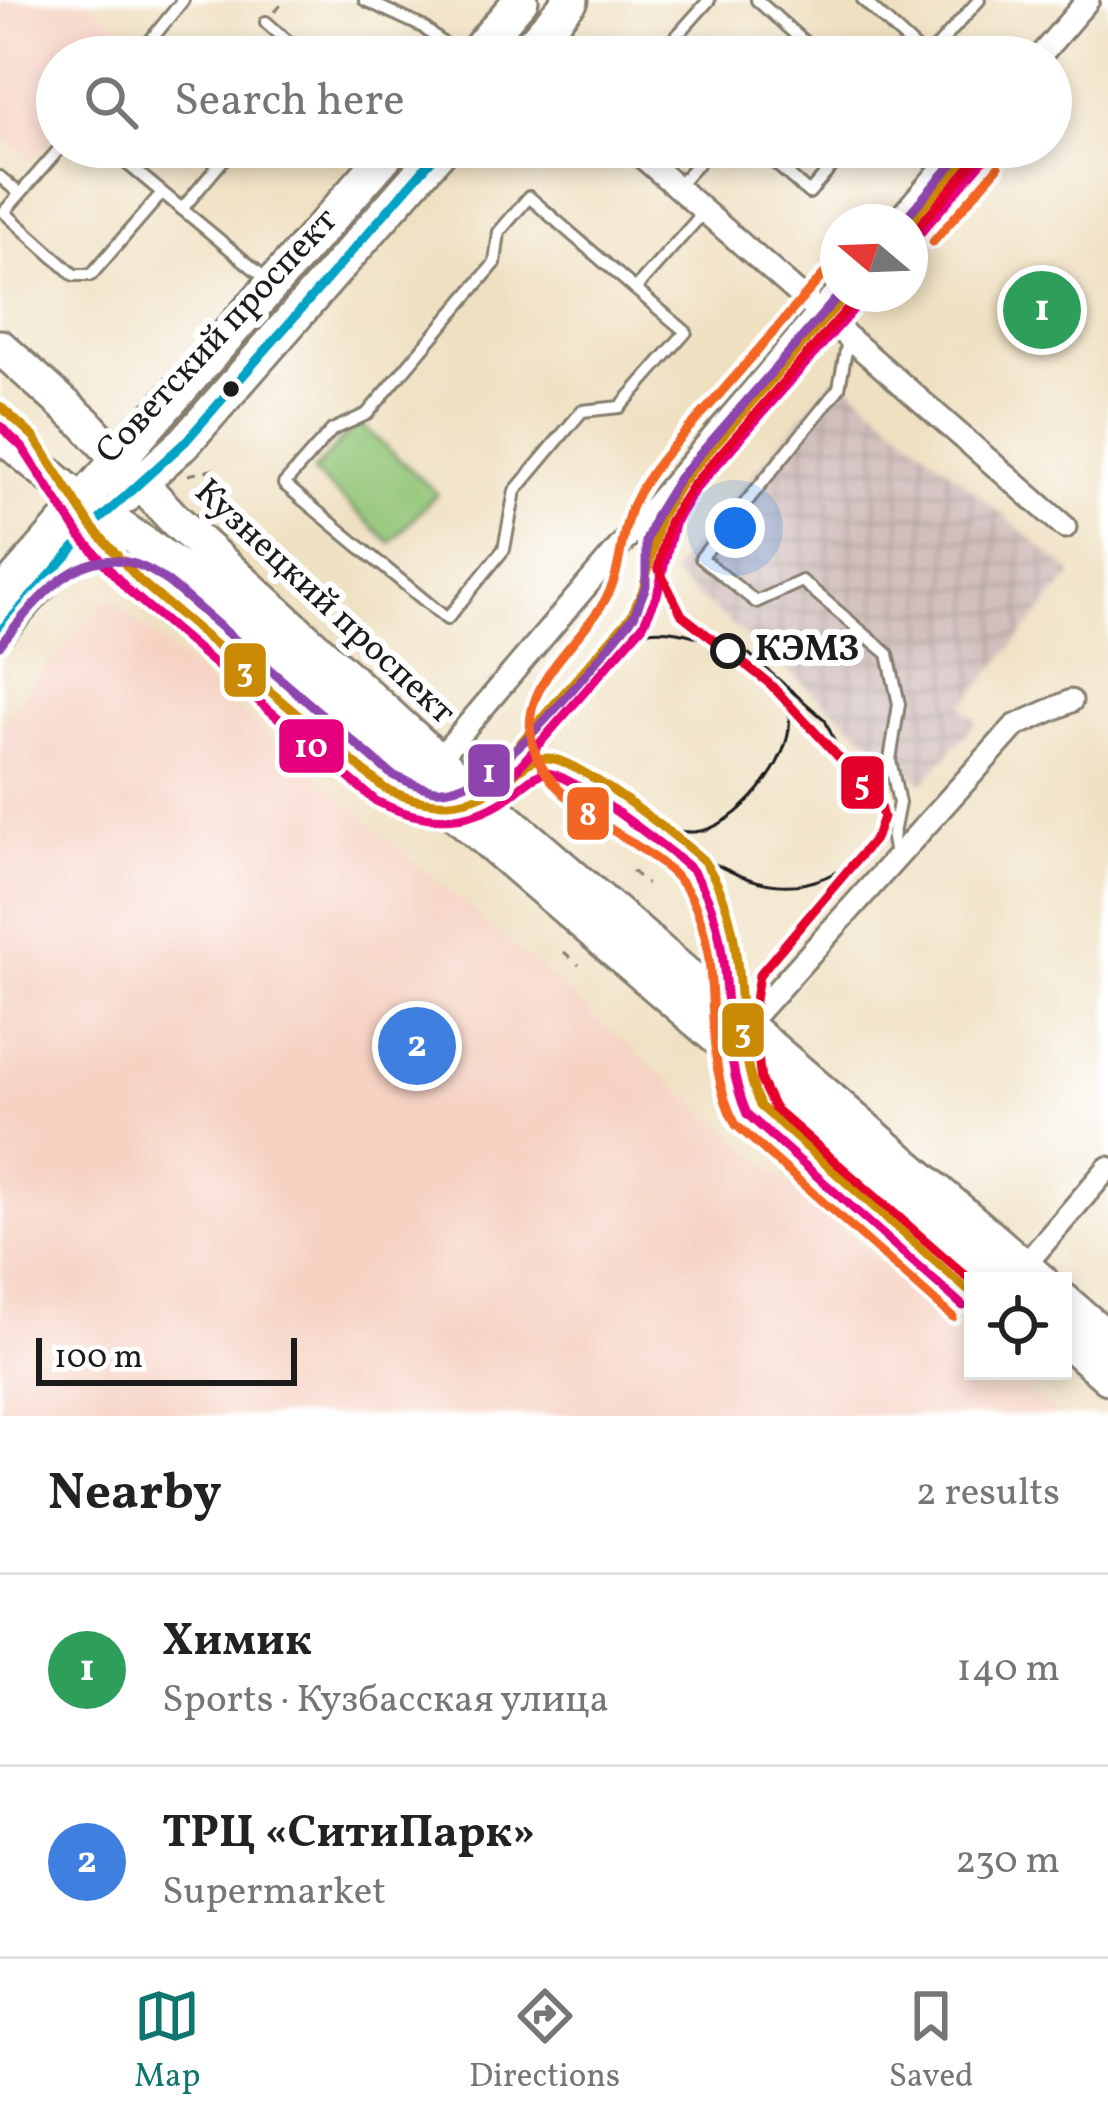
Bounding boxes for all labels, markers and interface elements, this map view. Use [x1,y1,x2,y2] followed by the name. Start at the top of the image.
[36,36,1072,168] search box
[78,69,144,135] icon: search
[174,71,405,134] text: Search here
[86,198,350,476] street label: Советский проспект
[820,204,928,312] north arrow
[1003,265,1081,355] pin: 1
[220,378,242,400] unlabelled marker
[182,469,466,737] street label: Кузнецкий проспект
[705,498,765,558] your location
[755,626,859,676] place label: КЭМЗ
[712,635,744,667] marker: КЭМЗ
[222,641,268,699] line badge: 3
[237,650,253,696] text: 3
[277,717,346,775] line badge: 10
[294,726,328,772] text: 10
[466,742,512,799] line badge: 1
[482,751,496,797] text: 1
[839,754,886,811] line badge: 5
[854,763,870,809] text: 5
[565,785,611,842] line badge: 8
[579,794,597,840] text: 8
[378,1001,456,1091] pin: 2
[720,1001,766,1059] line badge: 3
[735,1011,751,1057] text: 3
[964,1272,1072,1380] map controls
[964,1272,1072,1380] button: locate
[36,1332,297,1385] scale bar
[54,1336,143,1382] text: 100 m
[48,1459,222,1530] text: Nearby
[916,1467,1060,1521] text: 2 results
[162,1611,312,1674] text: Химик
[79,1643,95,1697] text: 1
[957,1643,1060,1697] text: 140 m
[162,1674,609,1728] text: Sports · Кузбасская улица
[162,1803,535,1866] text: ТРЦ «СитиПарк»
[77,1835,97,1889] text: 2
[955,1835,1060,1889] text: 230 m
[162,1866,386,1920] text: Supermarket
[134,1983,200,2101] tab: Map
[469,1983,620,2101] tab: Directions
[889,1983,974,2101] tab: Saved

